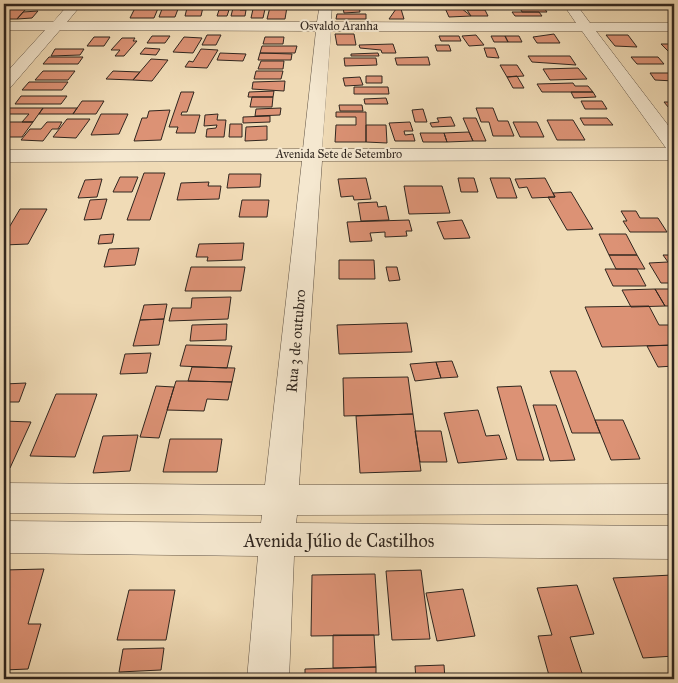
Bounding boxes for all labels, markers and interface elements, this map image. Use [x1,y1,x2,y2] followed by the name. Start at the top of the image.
[300,19,379,33] street label: Osvaldo Aranha
[275,147,402,161] street label: Avenida Sete de Setembro
[283,288,310,393] street label: Rua 3 de outubro
[243,530,434,553] street label: Avenida Júlio de Castilhos

